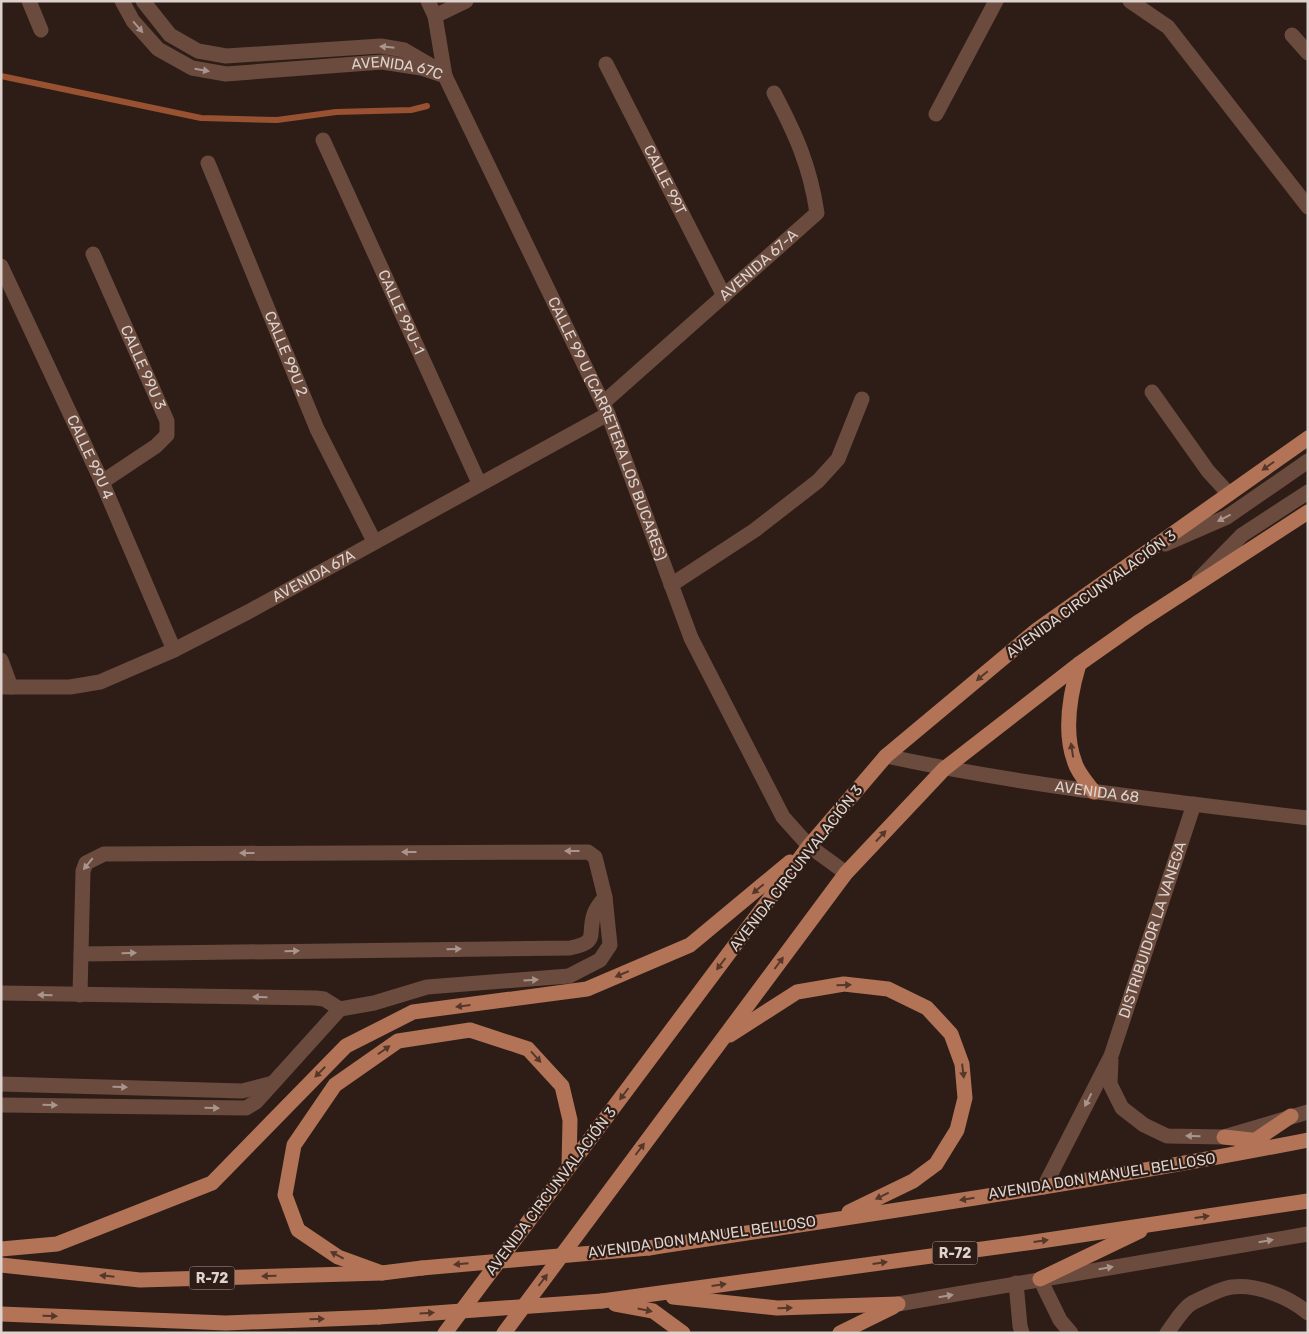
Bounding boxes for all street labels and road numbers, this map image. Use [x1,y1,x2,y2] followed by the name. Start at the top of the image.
[351,53,445,84] street label: AVENIDA 67C
[640,142,690,218] street label: CALLE 99T
[716,225,802,305] street label: AVENIDA 67-A
[374,267,428,357] street label: CALLE 99U-1
[544,294,671,563] street label: CALLE 99 U (CARRETERA LOS BUCARES)
[261,308,312,399] street label: CALLE 99U 2
[117,322,170,412] street label: CALLE 99U 3
[63,412,117,502] street label: CALLE 99U 4
[1002,526,1180,662] street label: AVENIDA CIRCUNVALACIÓN 3
[269,546,358,606] street label: AVENIDA 67A
[1054,777,1140,806] street label: AVENIDA 68
[726,781,866,955] street label: AVENIDA CIRCUNVALACIÓN 3
[1115,839,1190,1020] street label: DISTRIBUIDOR LA VANEGA
[482,1103,620,1279] street label: AVENIDA CIRCUNVALACIÓN 3
[987,1149,1217,1203] street label: AVENIDA DON MANUEL BELLOSO
[587,1212,817,1262] street label: AVENIDA DON MANUEL BELLOSO
[932,1242,978,1264] road number: R-72
[190,1266,234,1290] road number: R-72

